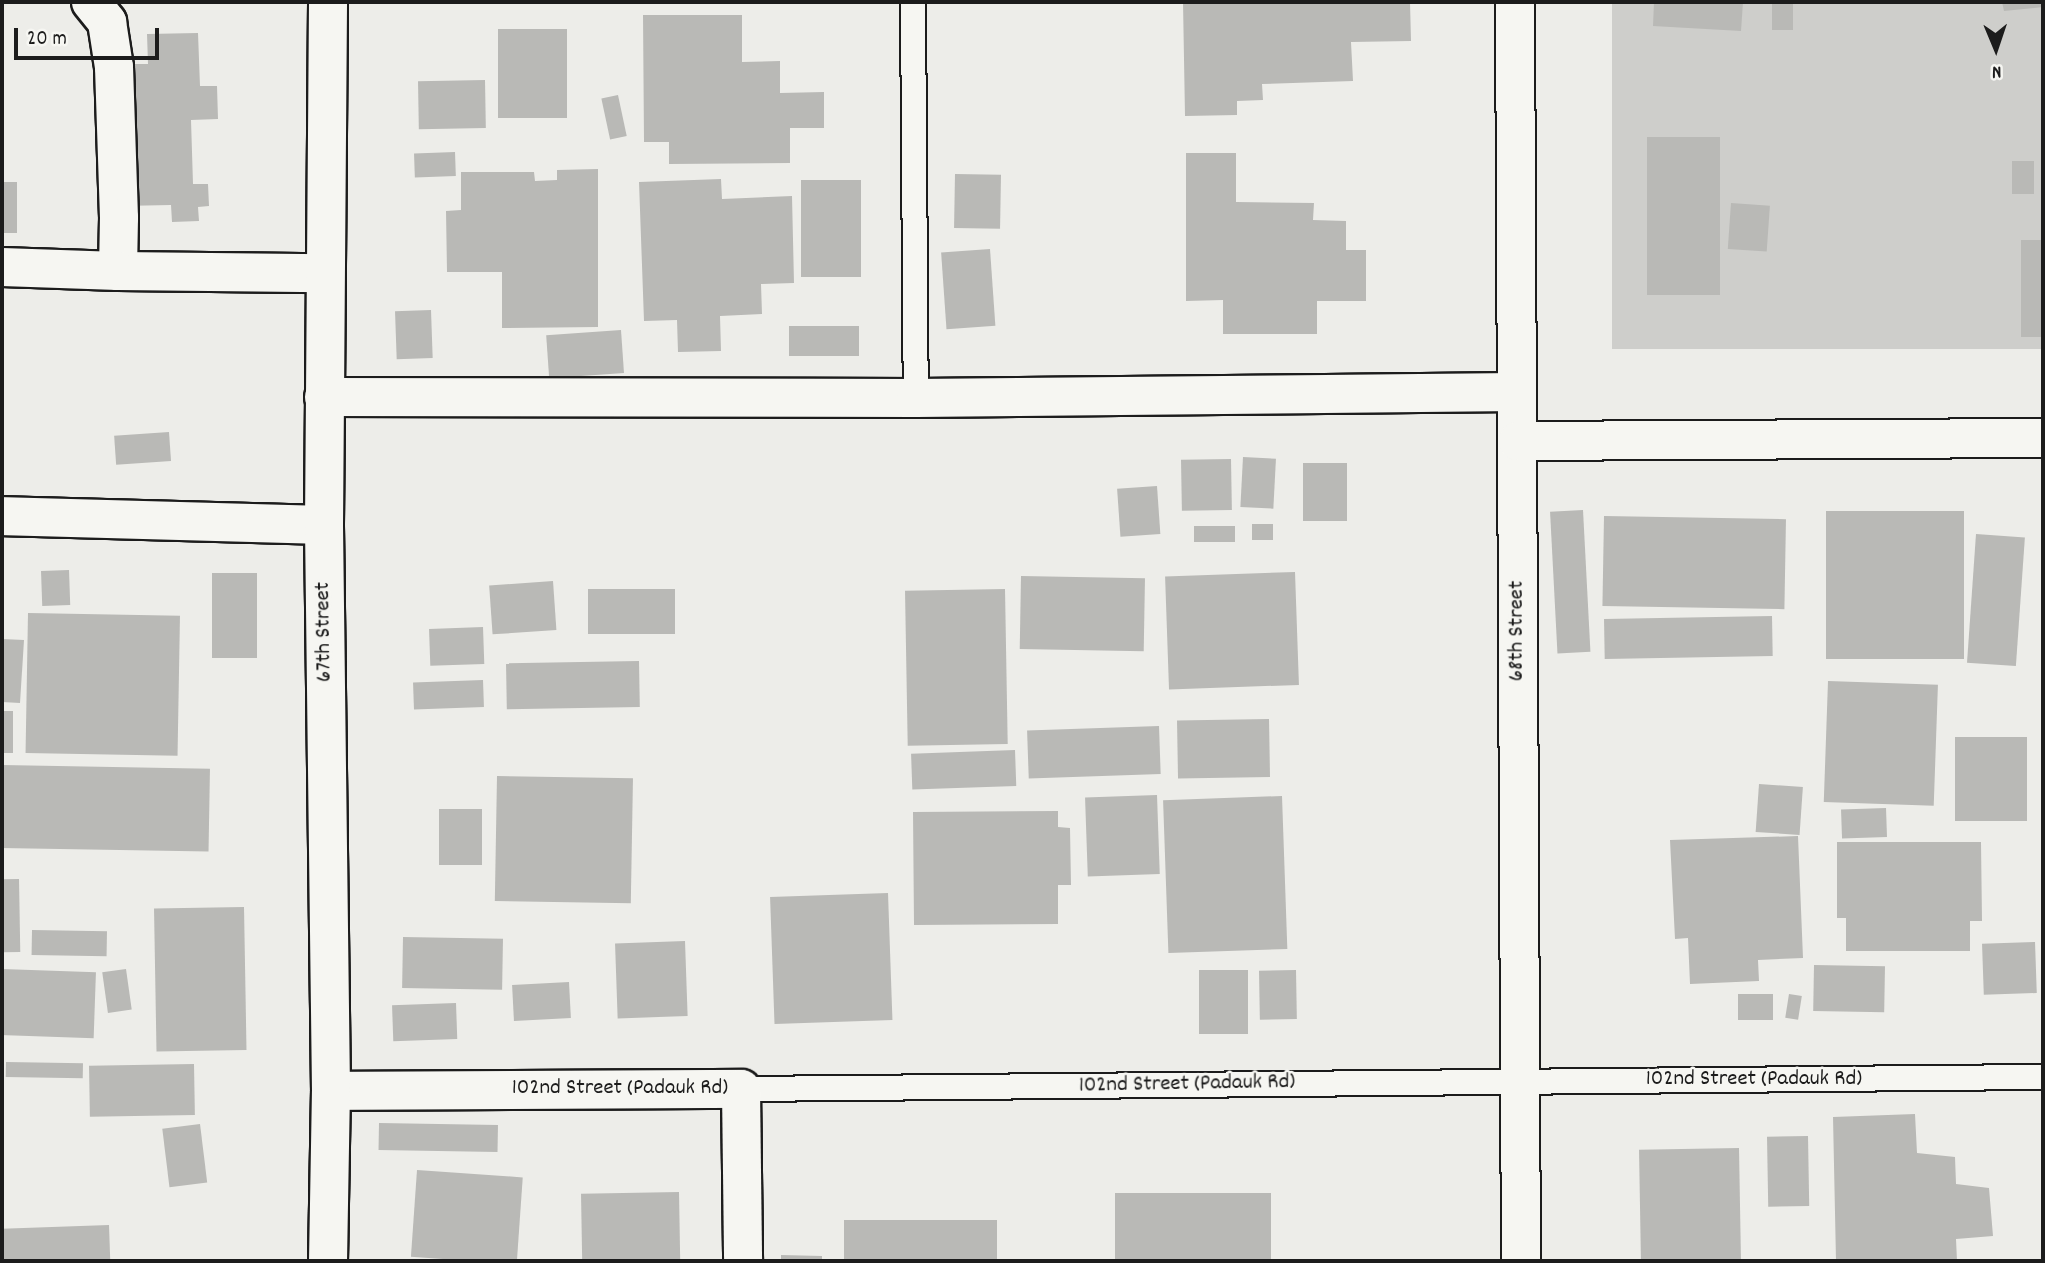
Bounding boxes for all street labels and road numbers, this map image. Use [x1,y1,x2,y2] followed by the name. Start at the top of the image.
[1504,581,1532,681] street label: 68th Street
[310,582,340,682] street label: 67th Street
[1646,1066,1862,1094] street label: 102nd Street (Padauk Rd)
[1079,1069,1295,1101] street label: 102nd Street (Padauk Rd)
[512,1075,728,1103] street label: 102nd Street (Padauk Rd)

